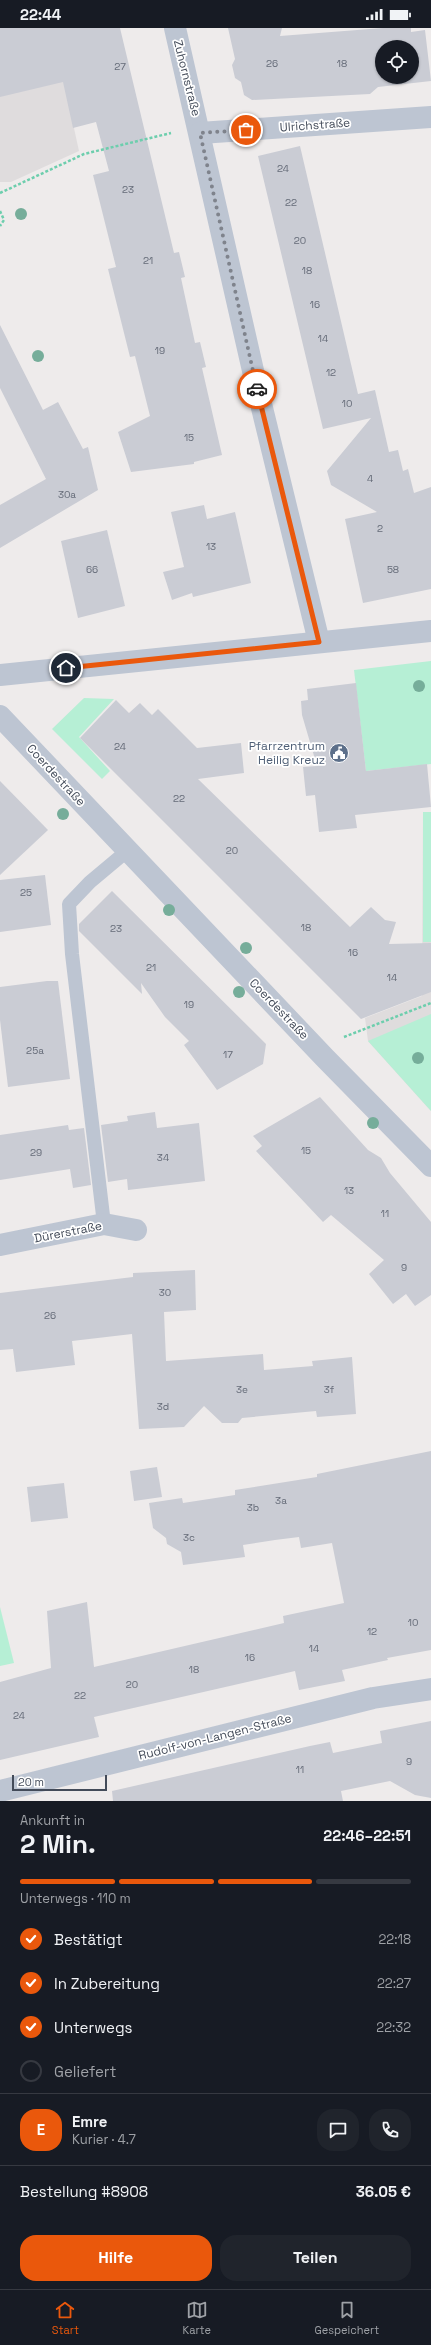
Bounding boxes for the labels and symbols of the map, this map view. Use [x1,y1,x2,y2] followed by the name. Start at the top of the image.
[170,38,204,118] street label: Zuhornstraße
[266,57,278,70] house number: 26
[337,57,347,70] house number: 18
[114,60,126,73] house number: 27
[229,113,263,147] pin
[279,115,351,135] street label: Ulrichstraße
[277,162,289,175] house number: 24
[122,183,134,196] house number: 23
[285,196,297,209] house number: 22
[294,234,306,247] house number: 20
[143,254,153,267] house number: 21
[302,264,312,277] house number: 18
[310,298,320,311] house number: 16
[318,332,328,345] house number: 14
[155,344,165,357] house number: 19
[326,366,336,379] house number: 12
[237,369,277,409] courier
[342,397,352,410] house number: 10
[184,431,194,444] house number: 15
[367,472,373,485] house number: 4
[58,488,76,501] house number: 30a
[377,522,383,535] house number: 2
[206,540,216,553] house number: 13
[86,563,98,576] house number: 66
[387,563,399,576] house number: 58
[49,651,83,685] pin
[249,738,325,768] place label: Pfarrzentrum Heilig Kreuz
[114,740,126,753] house number: 24
[23,741,89,809] street label: Coerdestraße
[328,742,350,764] public building icon: Pfarrzentrum Heilig Kreuz
[173,792,185,805] house number: 22
[226,844,238,857] house number: 20
[20,886,32,899] house number: 25
[301,921,311,934] house number: 18
[110,922,122,935] house number: 23
[348,946,358,959] house number: 16
[146,961,156,974] house number: 21
[387,971,397,984] house number: 14
[246,975,312,1043] street label: Coerdestraße
[184,998,194,1011] house number: 19
[26,1044,44,1057] house number: 25a
[223,1048,233,1061] house number: 17
[301,1144,311,1157] house number: 15
[30,1146,42,1159] house number: 29
[157,1151,169,1164] house number: 34
[344,1184,354,1197] house number: 13
[381,1207,389,1220] house number: 11
[33,1218,103,1246] street label: Dürerstraße
[401,1261,407,1274] house number: 9
[159,1286,171,1299] house number: 30
[44,1309,56,1322] house number: 26
[236,1383,248,1396] house number: 3e
[324,1383,335,1396] house number: 3f
[157,1400,169,1413] house number: 3d
[275,1494,287,1507] house number: 3a
[247,1501,259,1514] house number: 3b
[183,1531,195,1544] house number: 3c
[408,1616,418,1629] house number: 10
[367,1625,377,1638] house number: 12
[309,1642,319,1655] house number: 14
[245,1651,255,1664] house number: 16
[189,1663,199,1676] house number: 18
[126,1678,138,1691] house number: 20
[74,1689,86,1702] house number: 22
[13,1709,25,1722] house number: 24
[137,1710,293,1764] street label: Rudolf-von-Langen-Straße
[406,1755,412,1768] house number: 9
[296,1763,304,1776] house number: 11
[12,1773,107,1792] scale bar

